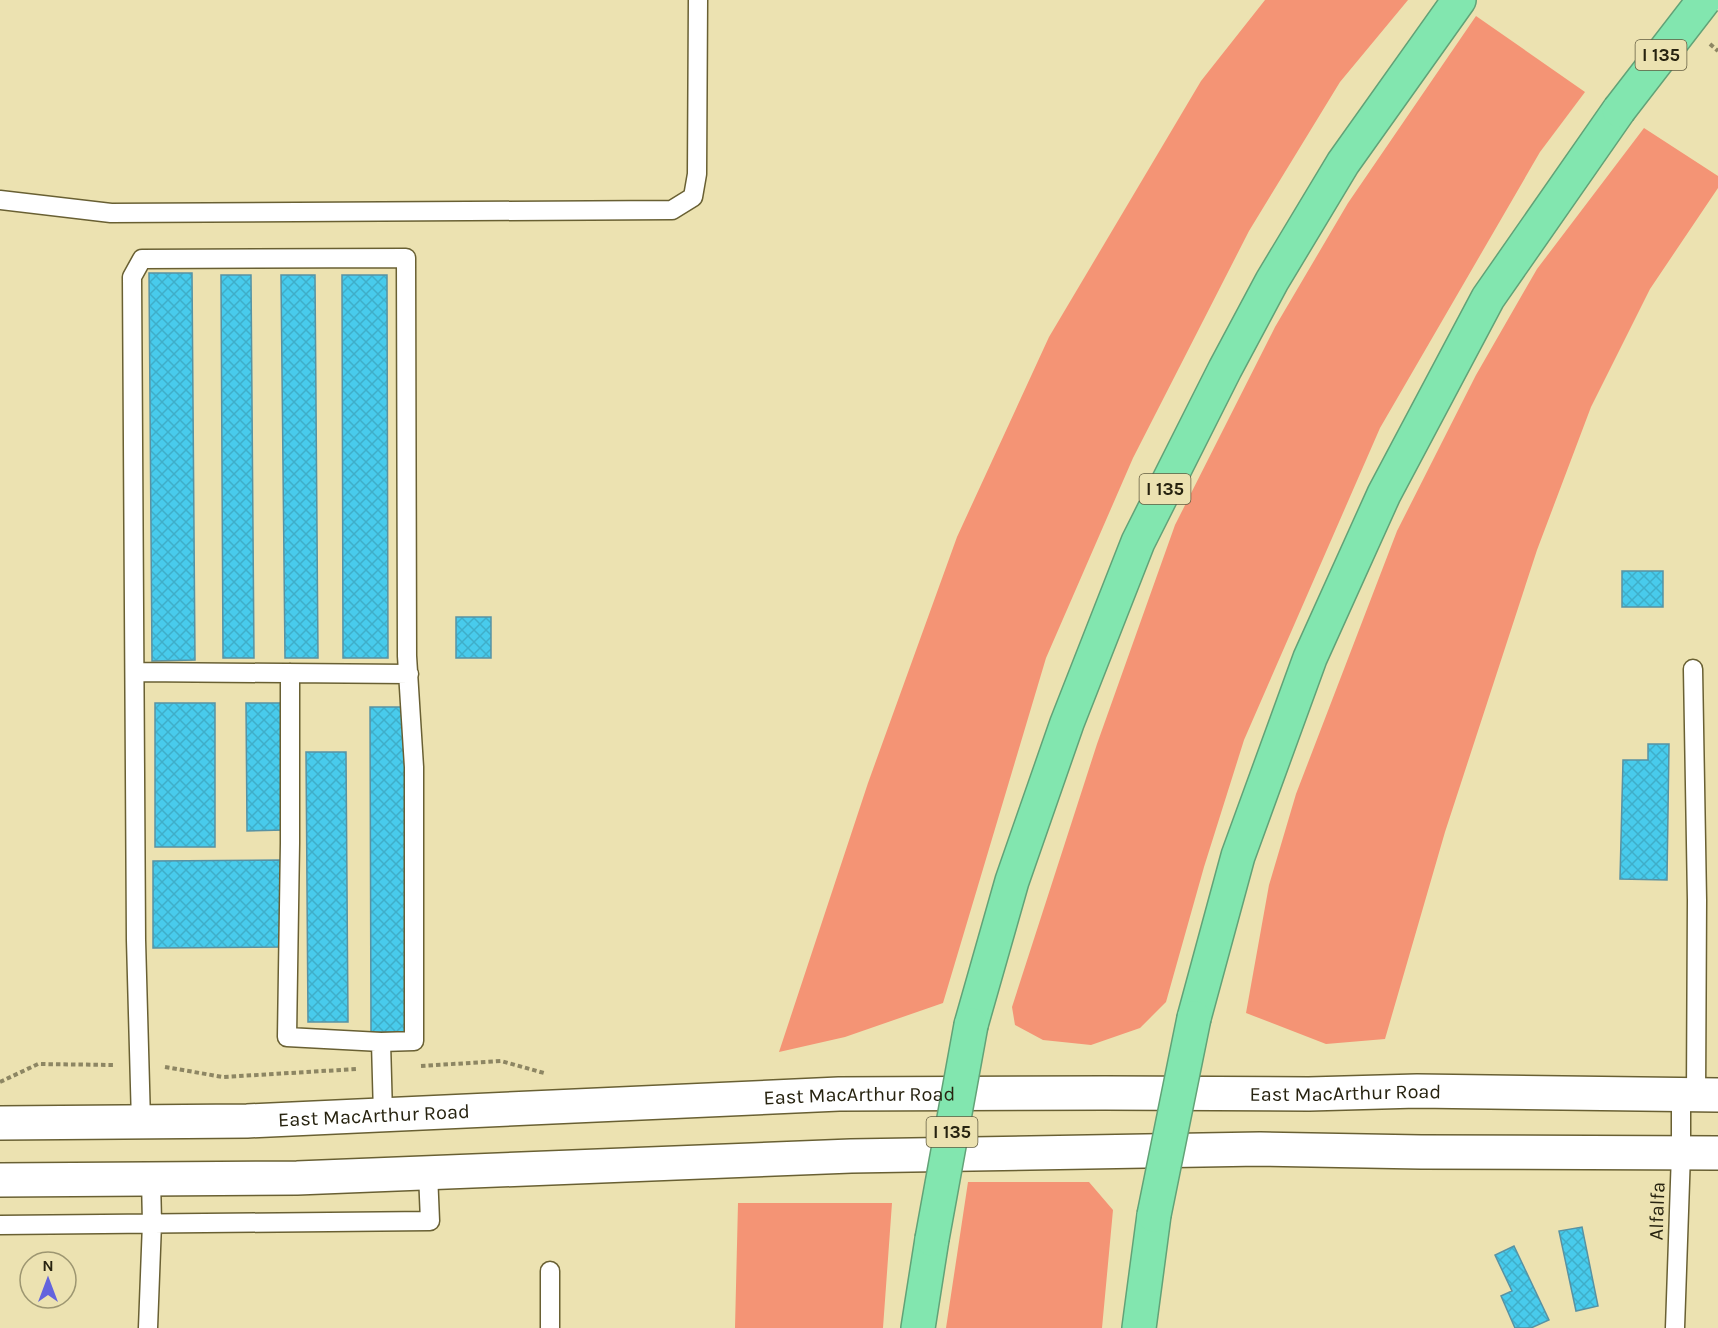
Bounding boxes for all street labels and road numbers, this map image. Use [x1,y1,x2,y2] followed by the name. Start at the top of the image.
[1636,40,1686,70] road number: I 135
[1140,474,1190,504] road number: I 135
[1249,1079,1441,1106] street label: East MacArthur Road
[763,1082,955,1109] street label: East MacArthur Road
[277,1099,470,1131] street label: East MacArthur Road
[926,1117,978,1147] road number: I 135
[1644,1181,1670,1241] street label: Alfalfa

